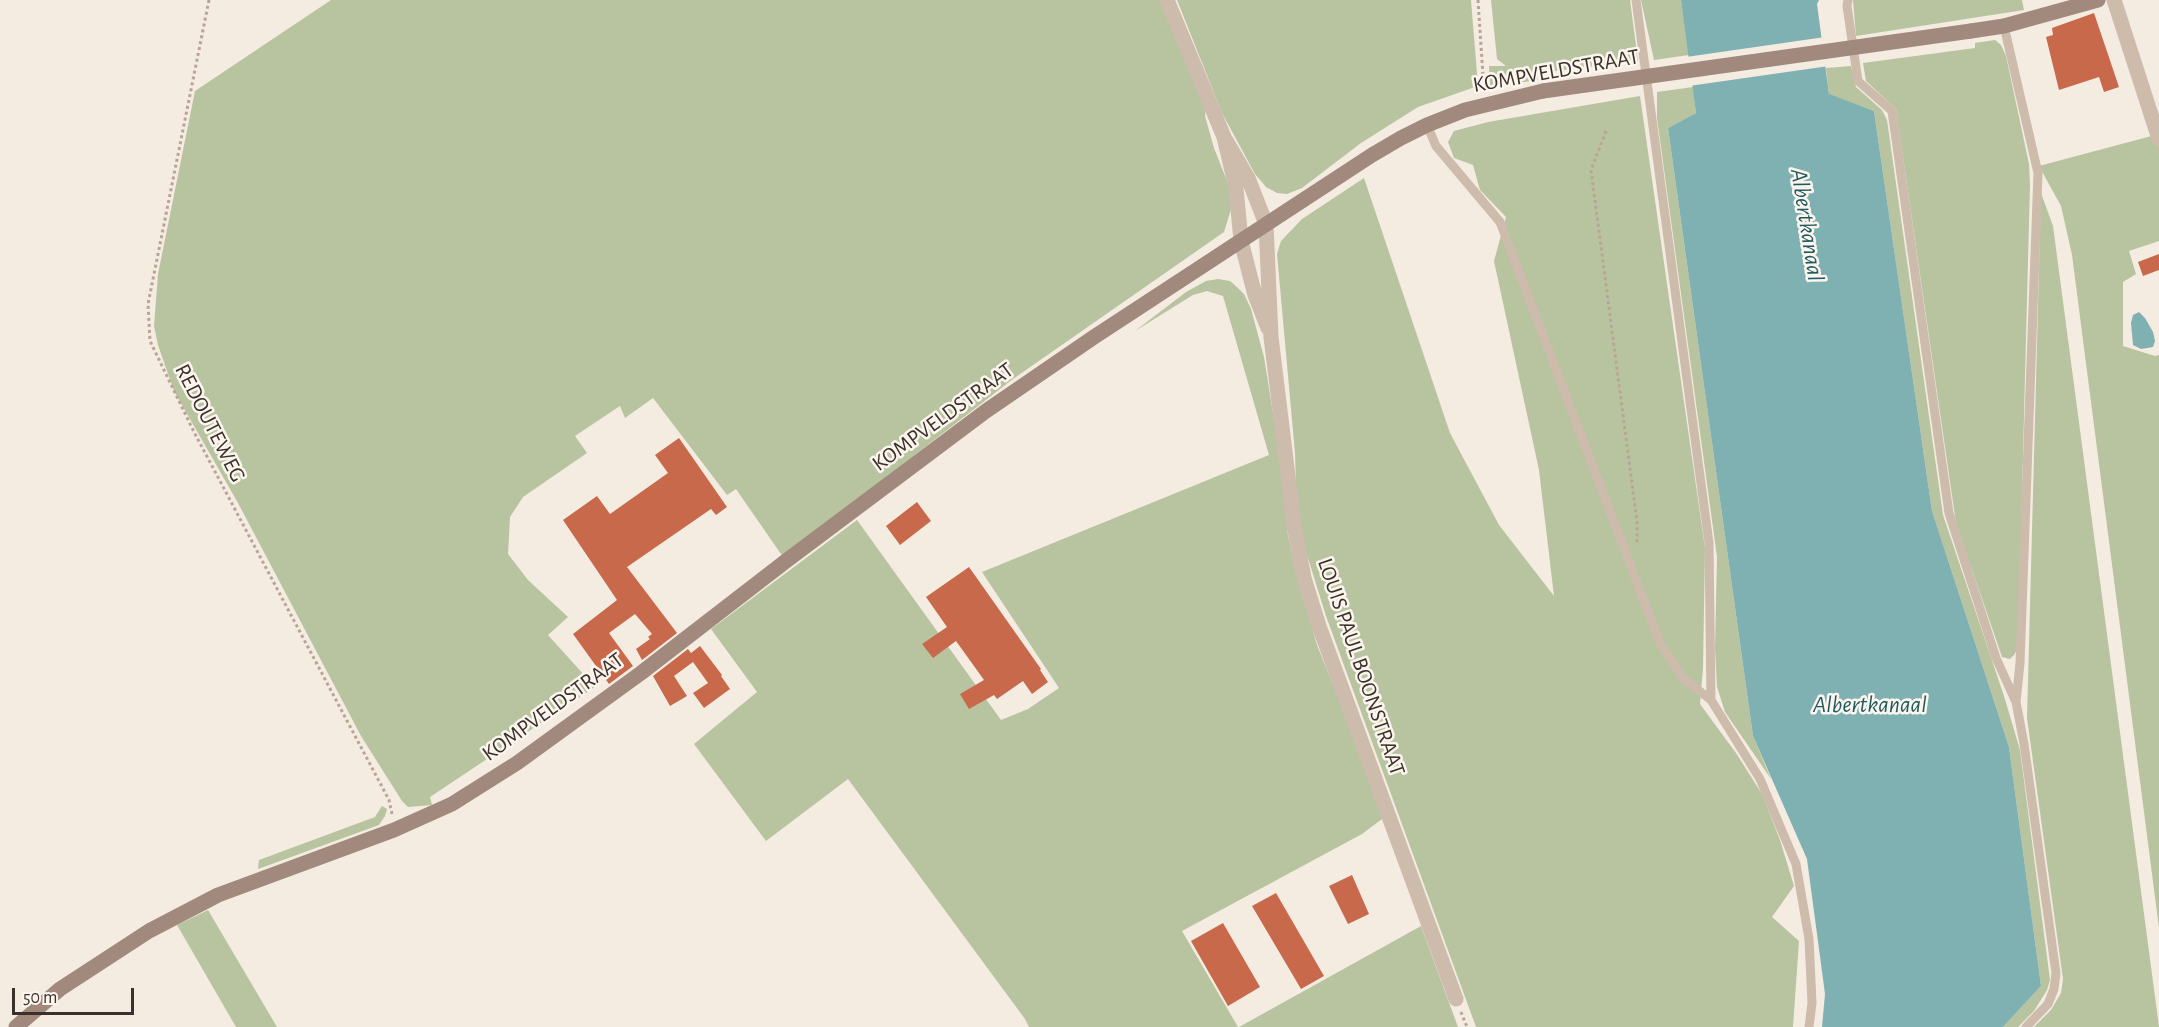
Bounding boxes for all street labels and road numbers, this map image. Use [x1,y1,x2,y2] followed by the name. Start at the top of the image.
[1471,43,1641,99] street label: KOMPVELDSTRAAT
[867,357,1019,477] street label: KOMPVELDSTRAAT
[169,359,251,487] street label: REDOUTEWEG
[1311,555,1411,779] street label: LOUIS PAUL BOONSTRAAT
[477,647,629,767] street label: KOMPVELDSTRAAT

